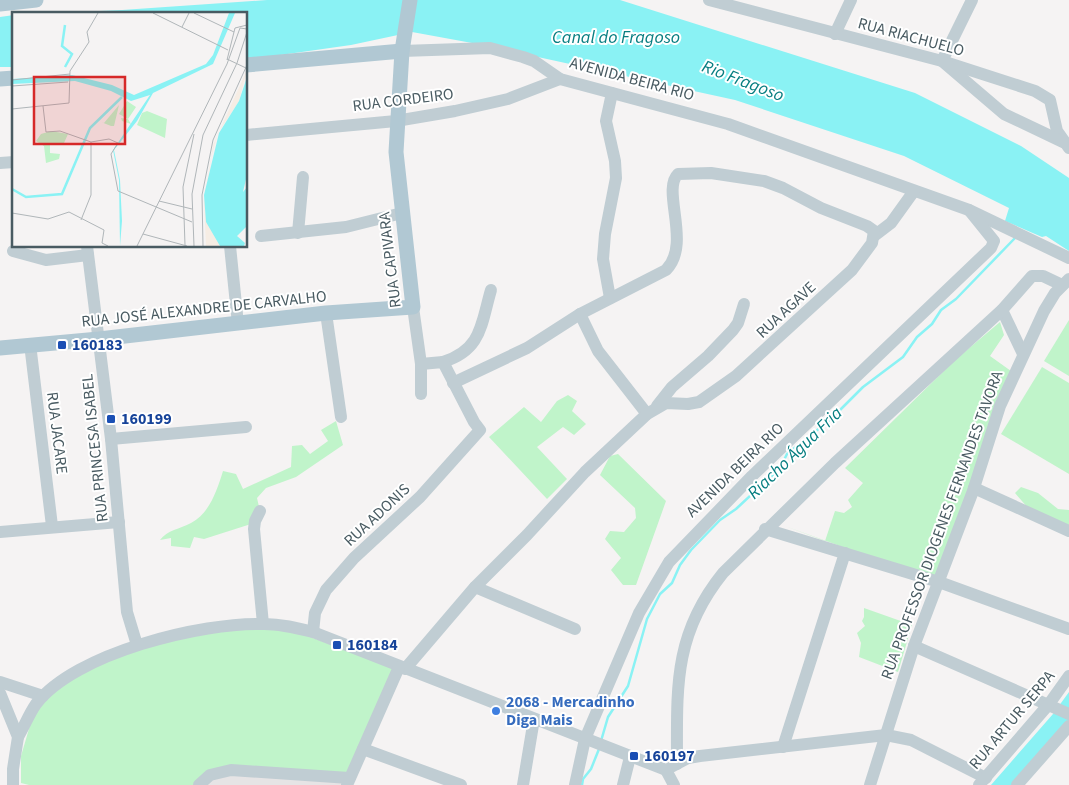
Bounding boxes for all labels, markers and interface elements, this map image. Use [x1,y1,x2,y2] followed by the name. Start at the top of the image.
[12,12,248,248] inset map
[855,12,967,62] street label: RUA RIACHUELO
[552,25,680,50] water label: Canal do Fragoso
[567,52,697,106] street label: AVENIDA BEIRA RIO
[698,54,788,108] water label: Rio Fragoso
[351,83,455,117] street label: RUA CORDEIRO
[373,210,407,309] street label: RUA CAPIVARA
[751,277,821,343] street label: RUA AGAVE
[80,285,328,333] street label: RUA JOSÉ ALEXANDRE DE CARVALHO
[72,334,123,356] place label: 160183
[56,339,68,351] marker: 160183
[876,367,1008,682] street label: RUA PROFESSOR DIOGENES FERNANDES TAVORA
[76,373,114,523] street label: RUA PRINCESA ISABEL
[41,391,73,475] street label: RUA JACARE
[742,401,848,505] water label: Riacho Água Fria
[121,408,172,430] place label: 160199
[105,413,117,425] marker: 160199
[681,418,789,522] street label: AVENIDA BEIRA RIO
[339,479,415,551] street label: RUA ADONIS
[347,634,398,656] place label: 160184
[331,639,343,651] marker: 160184
[964,666,1060,774] street label: RUA ARTUR SERPA
[506,691,635,731] place label: 2068 - Mercadinho Diga Mais
[490,705,502,717] marker: 2068 - Mercadinho Diga Mais
[644,745,695,767] place label: 160197
[628,750,640,762] marker: 160197

